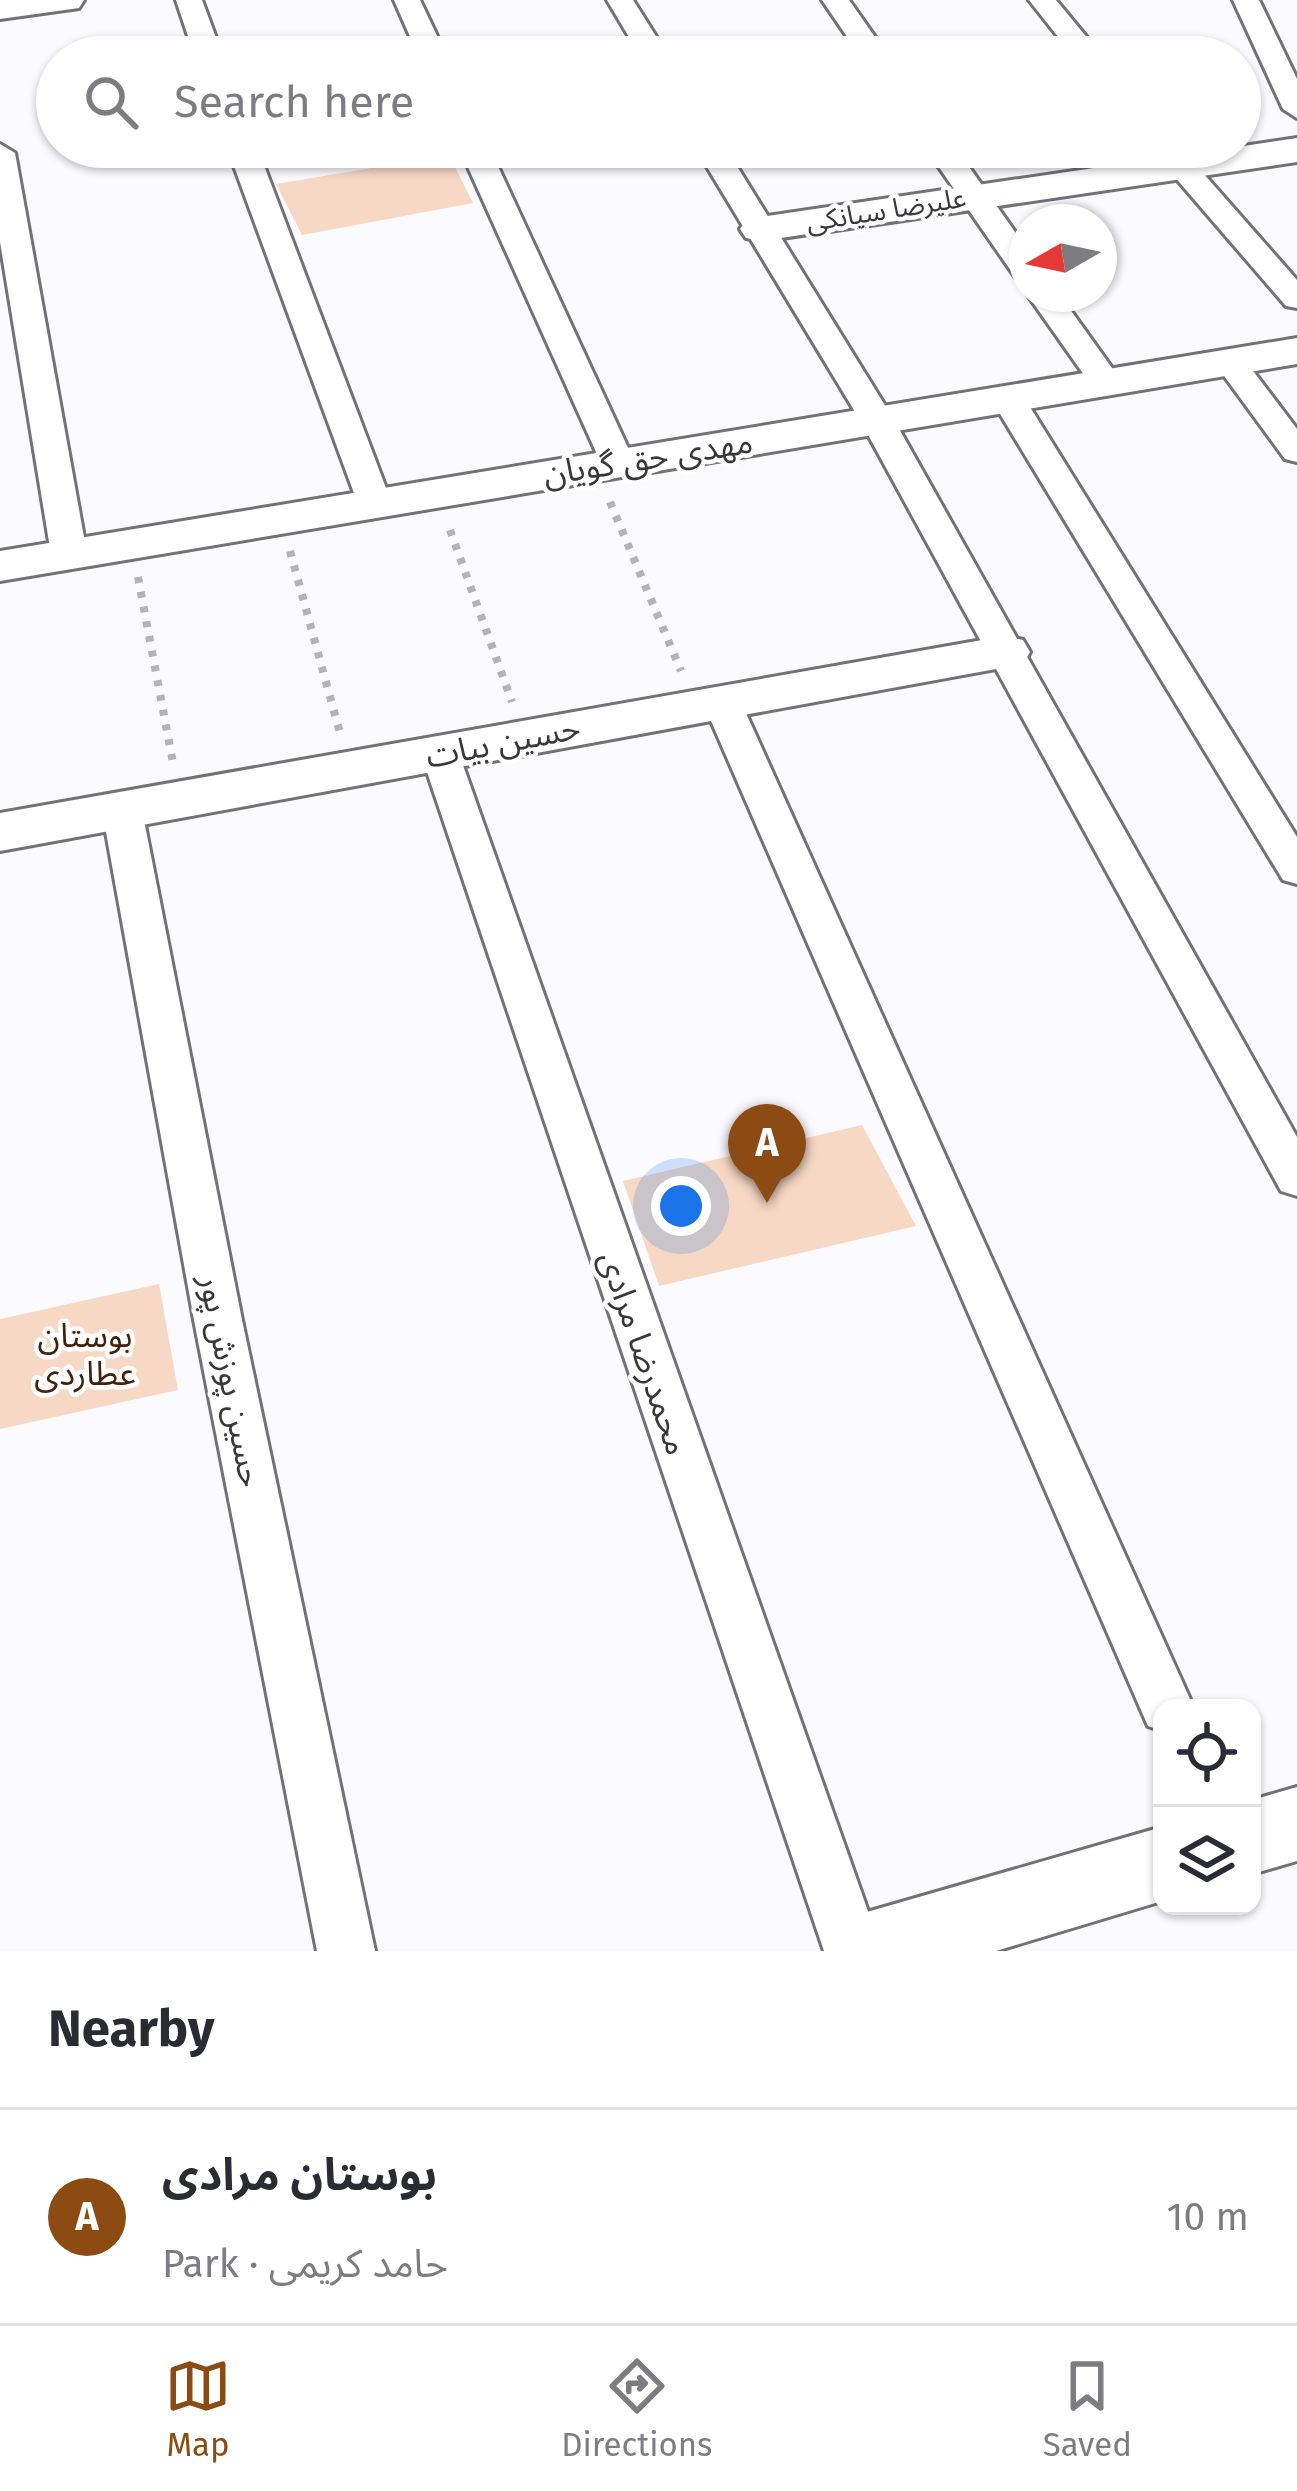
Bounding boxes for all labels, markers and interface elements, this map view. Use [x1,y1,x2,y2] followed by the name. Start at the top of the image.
[36,36,1261,168] search box
[78,69,144,135] icon: search
[174,75,414,129] text: Search here
[804,182,968,238] street label: علیرضا سیانکی
[1009,204,1117,312] north arrow
[540,422,756,494] street label: مهدی حق گویان
[423,707,583,777] street label: حسین بیات
[728,1104,806,1203] pin: A
[651,1176,711,1236] your location
[590,1246,698,1460] street label: محمدرضا مرادی
[189,1270,271,1491] street label: حسین پوزش پور
[34,1316,136,1394] park label: بوستان عطاردی
[1153,1699,1261,1915] map controls
[1153,1699,1261,1807] button: locate
[1153,1807,1261,1915] button: layers
[48,1998,214,2060] text: Nearby
[162,2148,437,2202] text: بوستان مرادی
[75,2194,99,2240] text: A
[1167,2194,1249,2240] text: 10 m
[162,2241,448,2287] text: Park · حامد کریمی
[165,2353,231,2465] tab: Map
[561,2353,713,2465] tab: Directions
[1043,2353,1132,2465] tab: Saved

